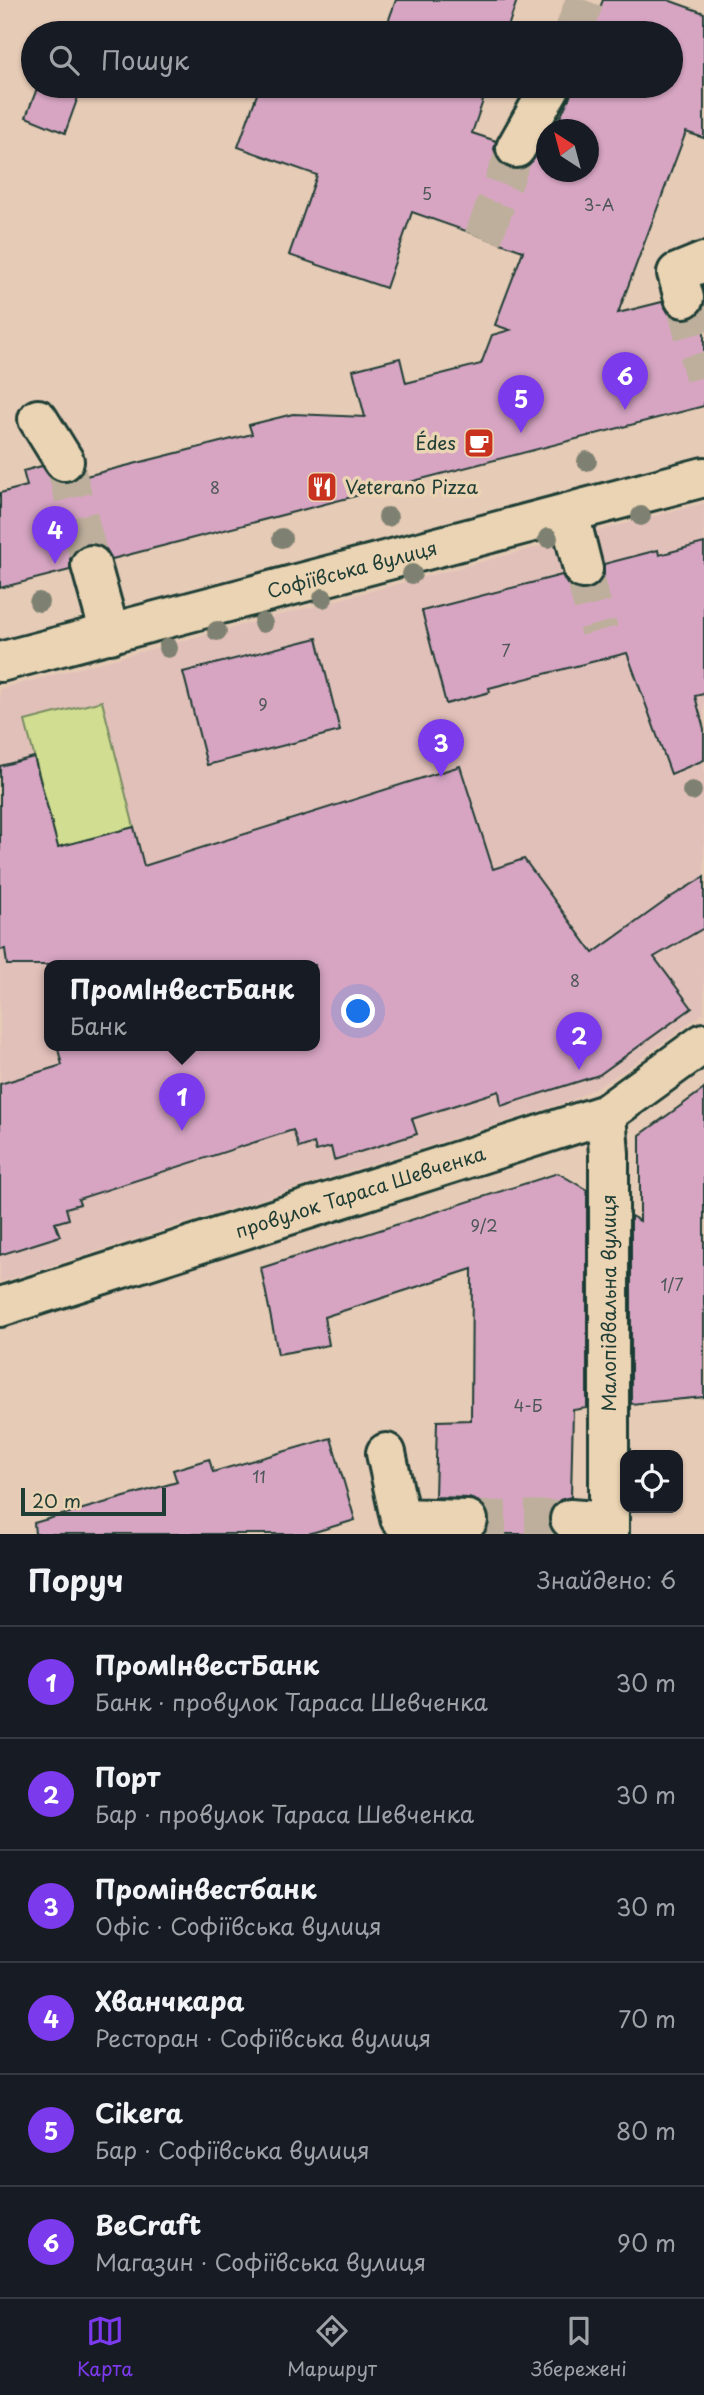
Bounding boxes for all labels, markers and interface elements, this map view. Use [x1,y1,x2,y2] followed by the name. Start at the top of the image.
[21,21,683,98] search box
[101,40,189,79] text: Пошук
[45,41,83,79] icon: search
[536,119,599,182] north arrow
[422,181,432,205] house number: 5
[584,192,614,216] house number: 3-А
[602,352,648,410] pin: 6
[498,375,544,433] pin: 5
[462,426,496,460] cafe icon: Édes
[416,428,456,456] place label: Édes
[305,470,339,504] restaurant icon: Veterano Pizza
[345,472,478,500] place label: Veterano Pizza
[210,475,220,499] house number: 8
[32,506,78,564] pin: 4
[264,533,440,604] street label: Софіївська вулиця
[501,638,511,662] house number: 7
[258,692,268,716] house number: 9
[418,719,464,777] pin: 3
[44,960,320,1051] popup
[570,968,580,992] house number: 8
[70,969,294,1008] text: ПромІнвестБанк
[341,994,375,1028] your location
[70,1008,127,1043] text: Банк
[556,1012,602,1070] pin: 2
[159,1073,205,1131] pin: 1
[231,1138,489,1244] street label: провулок Тараса Шевченка
[594,1194,622,1412] street label: Малопідвальна вулиця
[470,1213,498,1237] house number: 9/2
[660,1272,684,1296] house number: 1/7
[514,1393,542,1417] house number: 4-Б
[620,1450,683,1513] map controls
[620,1450,683,1513] button: locate
[252,1464,266,1488] house number: 11
[21,1485,166,1517] scale bar
[32,1486,81,1514] text: 20 m
[28,1557,123,1602] text: Поруч
[537,1562,676,1597] text: Знайдено: 6
[95,1645,319,1684] text: ПромІнвестБанк
[46,1665,57,1700] text: 1
[615,1665,676,1700] text: 30 m
[95,1684,488,1719] text: Банк · провулок Тараса Шевченка
[95,1757,160,1796] text: Порт
[43,1777,59,1812] text: 2
[615,1777,676,1812] text: 30 m
[95,1796,474,1831] text: Бар · провулок Тараса Шевченка
[95,1869,316,1908] text: Промінвестбанк
[43,1889,59,1924] text: 3
[615,1889,676,1924] text: 30 m
[95,1908,382,1943] text: Офіс · Софіївська вулиця
[95,1981,245,2020] text: Хванчкара
[43,2001,59,2036] text: 4
[618,2001,676,2036] text: 70 m
[95,2020,431,2055] text: Ресторан · Софіївська вулиця
[95,2093,183,2132] text: Cikera
[44,2113,58,2148] text: 5
[616,2113,676,2148] text: 80 m
[95,2132,370,2167] text: Бар · Софіївська вулиця
[95,2205,201,2244] text: BeCraft
[43,2225,59,2260] text: 6
[617,2225,676,2260] text: 90 m
[95,2244,426,2279] text: Магазин · Софіївська вулиця
[77,2312,133,2382] tab: Карта
[287,2312,377,2382] tab: Маршрут
[531,2312,627,2382] tab: Збережені

